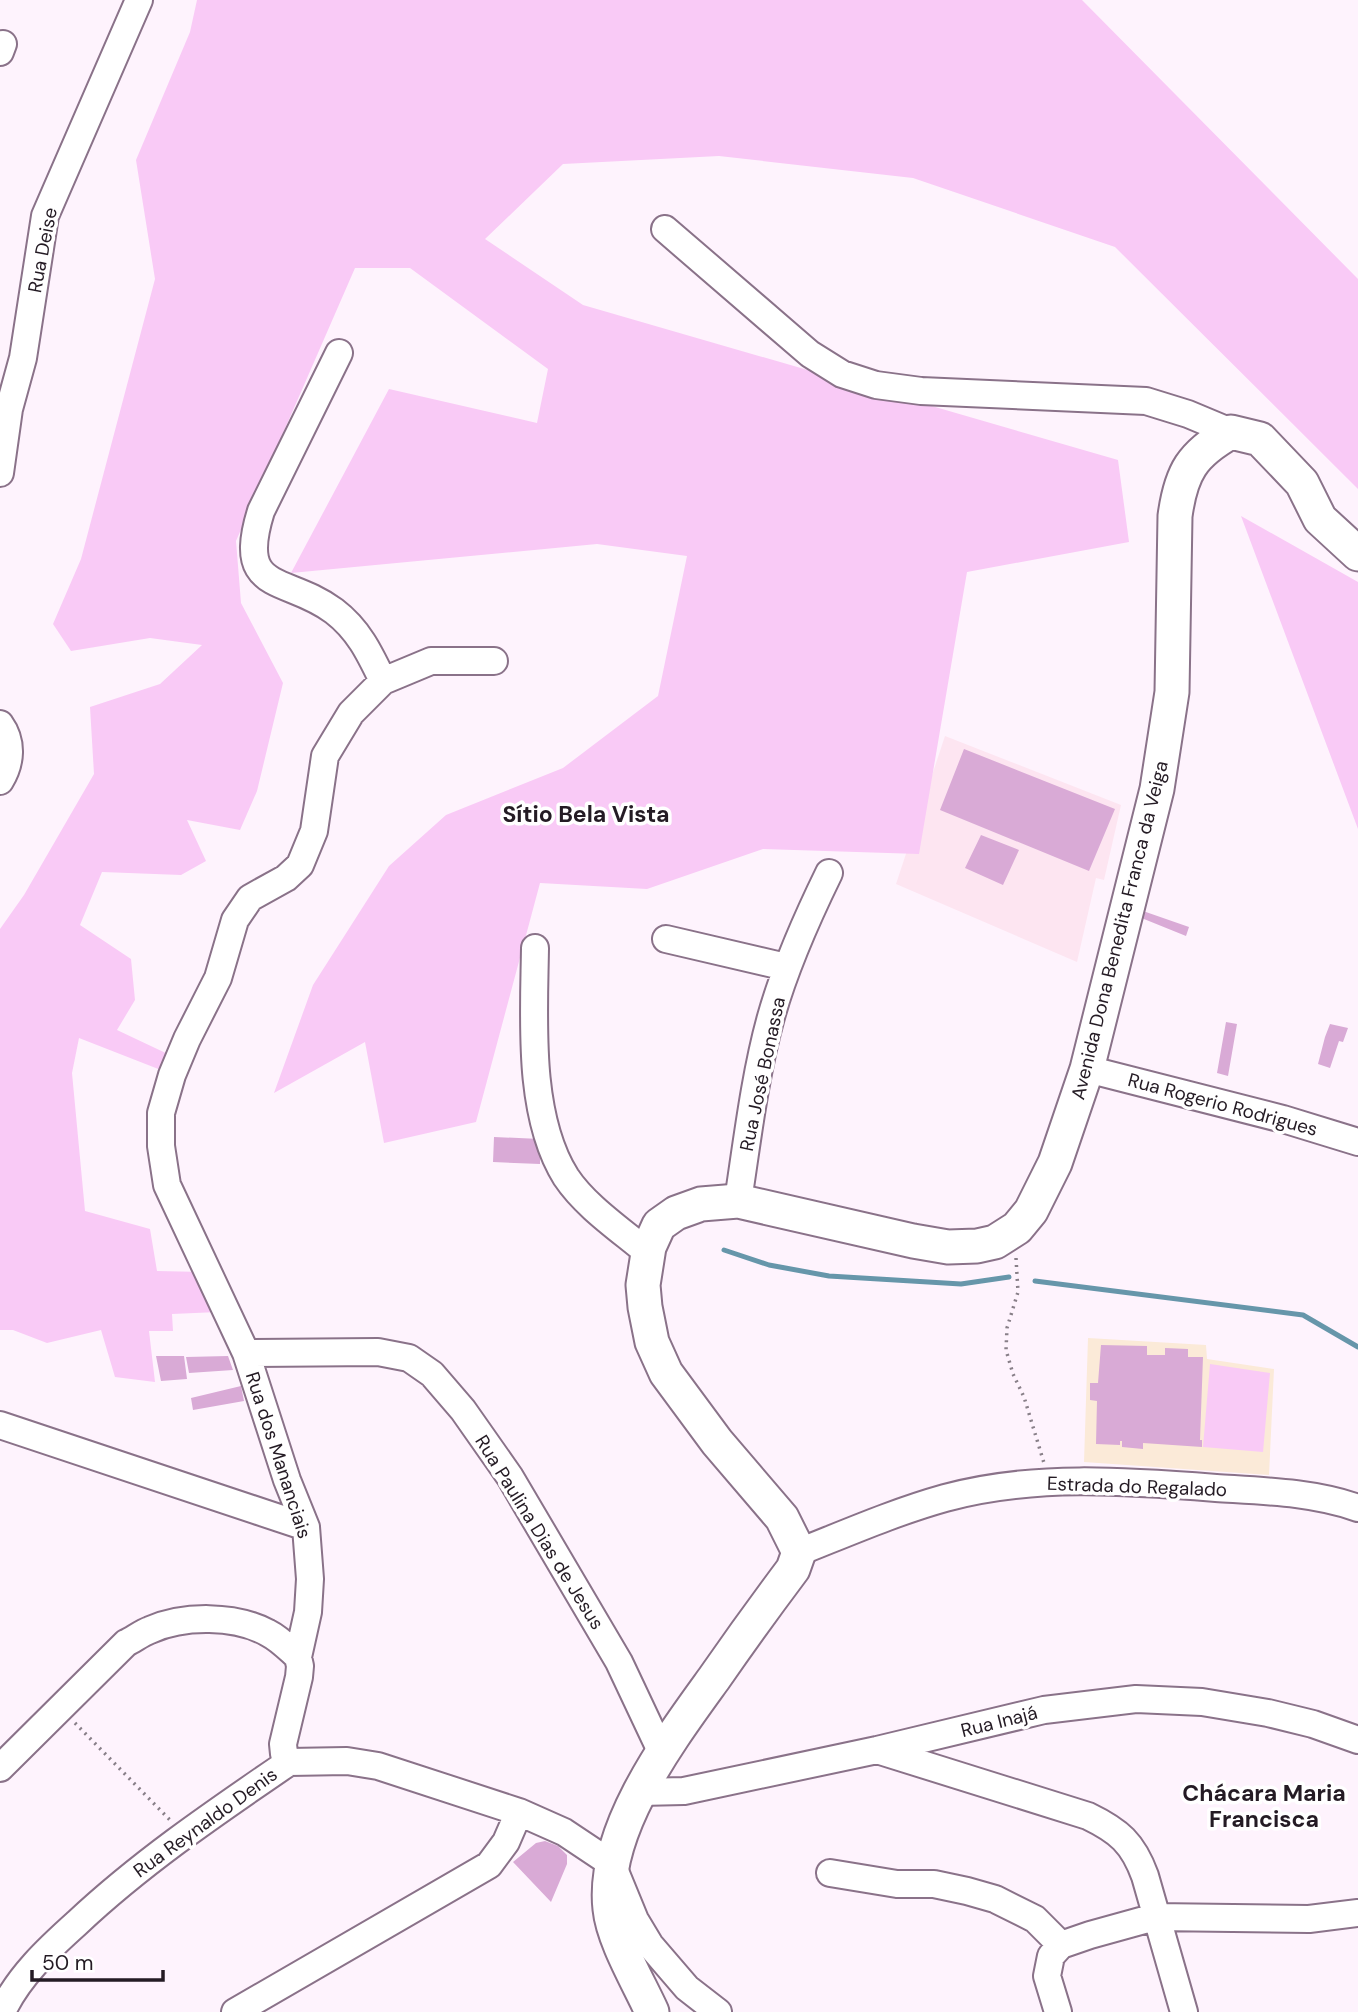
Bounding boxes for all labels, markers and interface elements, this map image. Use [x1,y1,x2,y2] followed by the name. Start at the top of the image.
[22,205,63,295] street label: Rua Deise
[1065,758,1174,1102] street label: Avenida Dona Benedita Franca da Veiga
[502,799,670,829] district label: Sítio Bela Vista
[734,995,791,1154] street label: Rua José Bonassa
[1125,1067,1320,1142] street label: Rua Rogerio Rodrigues
[240,1369,317,1542] street label: Rua dos Mananciais
[469,1430,610,1634] street label: Rua Paulina Dias de Jesus
[1046,1471,1228,1502] street label: Estrada do Regalado
[958,1700,1040,1743] street label: Rua Inajá
[128,1762,282,1883] street label: Rua Reynaldo Denis
[1182,1778,1346,1834] district label: Chácara Maria Francisca
[32,1938,163,1982] scale bar
[42,1949,93,1977] text: 50 m

